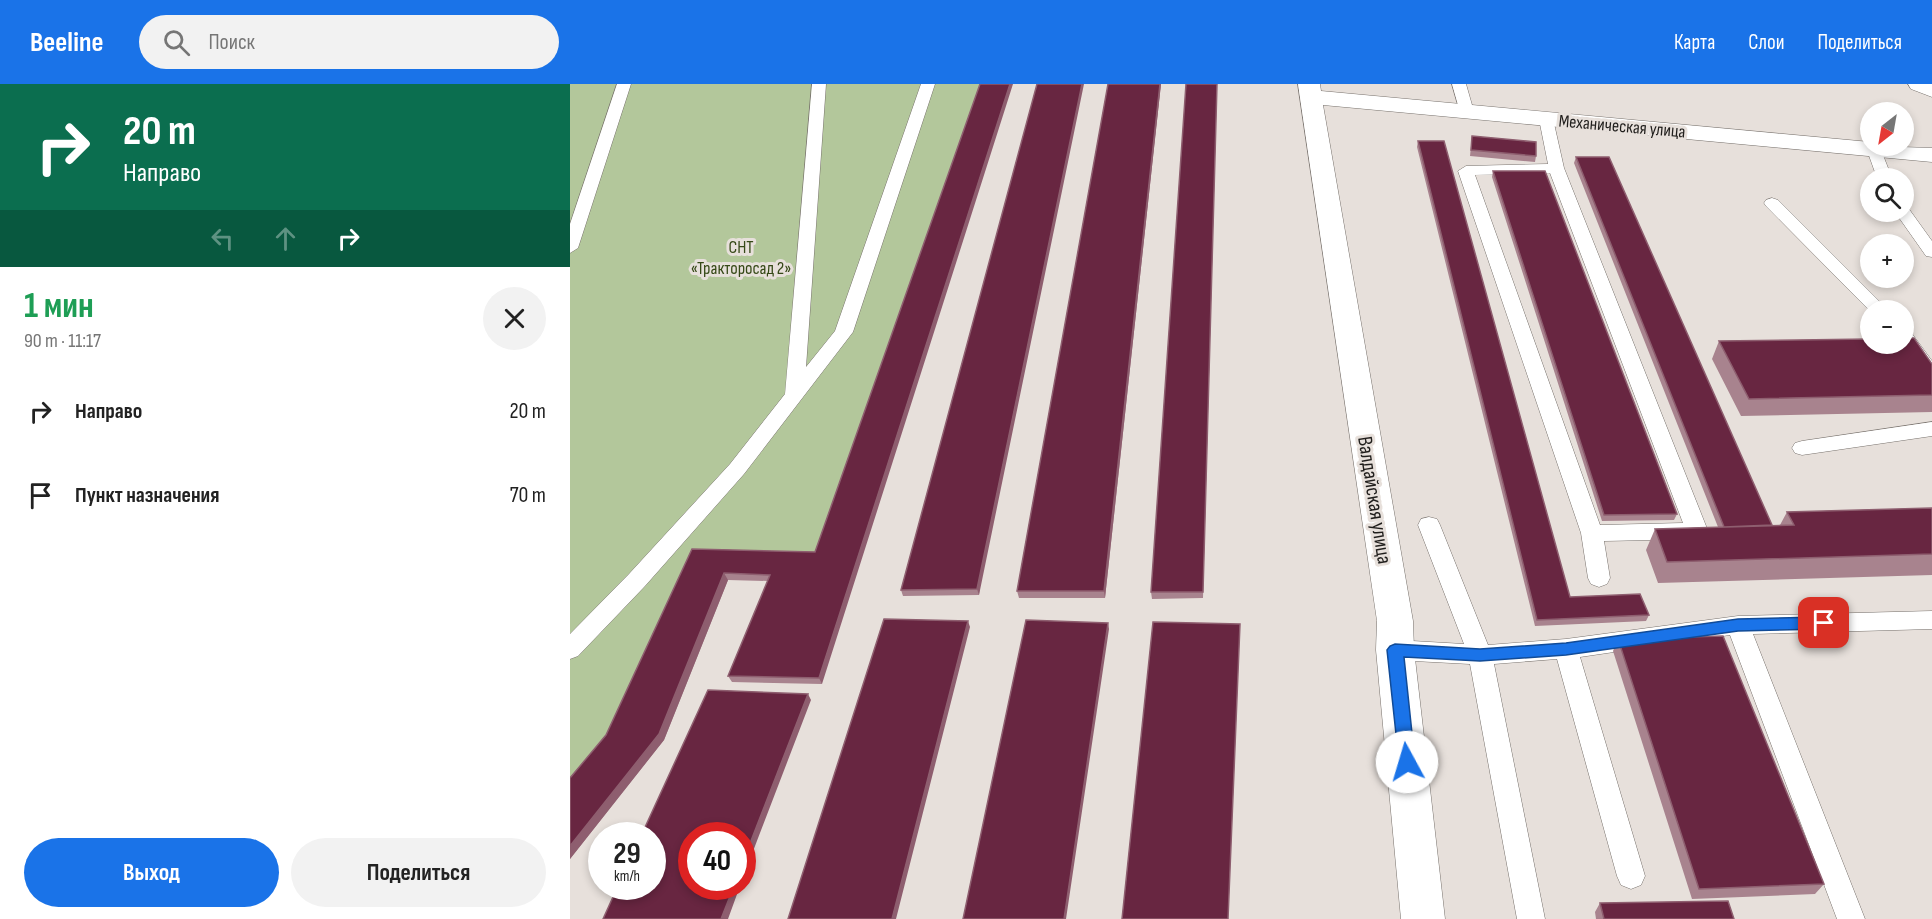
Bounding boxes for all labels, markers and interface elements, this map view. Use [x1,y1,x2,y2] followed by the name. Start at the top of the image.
[139,15,559,69] search box
[30,26,103,59] text: Beeline
[160,26,193,59] icon: search
[208,29,255,56] text: Поиск
[1674,30,1715,55] text: Карта
[1748,30,1784,55] text: Слои
[1817,30,1902,55] text: Поделиться
[1860,102,1914,156] north arrow
[1860,102,1914,354] map controls
[123,106,196,157] text: 20 m
[24,108,102,186] icon: right
[1558,110,1686,143] street label: Механическая улица
[123,157,201,189] text: Направо
[1860,168,1914,222] button: search
[206,222,239,255] icon: left
[269,222,302,255] icon: ahead
[332,222,365,255] icon: right
[1860,234,1914,288] button: +
[691,237,791,279] park label: СНТ «Тракторосад 2»
[24,285,94,328] text: 1 мин
[483,287,546,350] button: close
[1860,300,1914,354] button: −
[24,329,101,353] text: 90 m · 11:17
[24,395,57,428] icon: right
[75,398,142,425] text: Направо
[510,398,546,425] text: 20 m
[1352,434,1397,566] street label: Валдайская улица
[24,479,57,512] icon: arrive
[75,482,219,509] text: Пункт назначения
[510,482,546,509] text: 70 m
[1798,597,1849,648] pin
[1807,606,1840,639] icon: arrive
[1375,730,1439,794] position arrow
[678,822,756,900] speed limit sign: 40
[613,836,641,872] text: 29
[24,838,279,907] button: Выход
[291,838,546,907] button: Поделиться
[614,867,640,886] text: km/h

